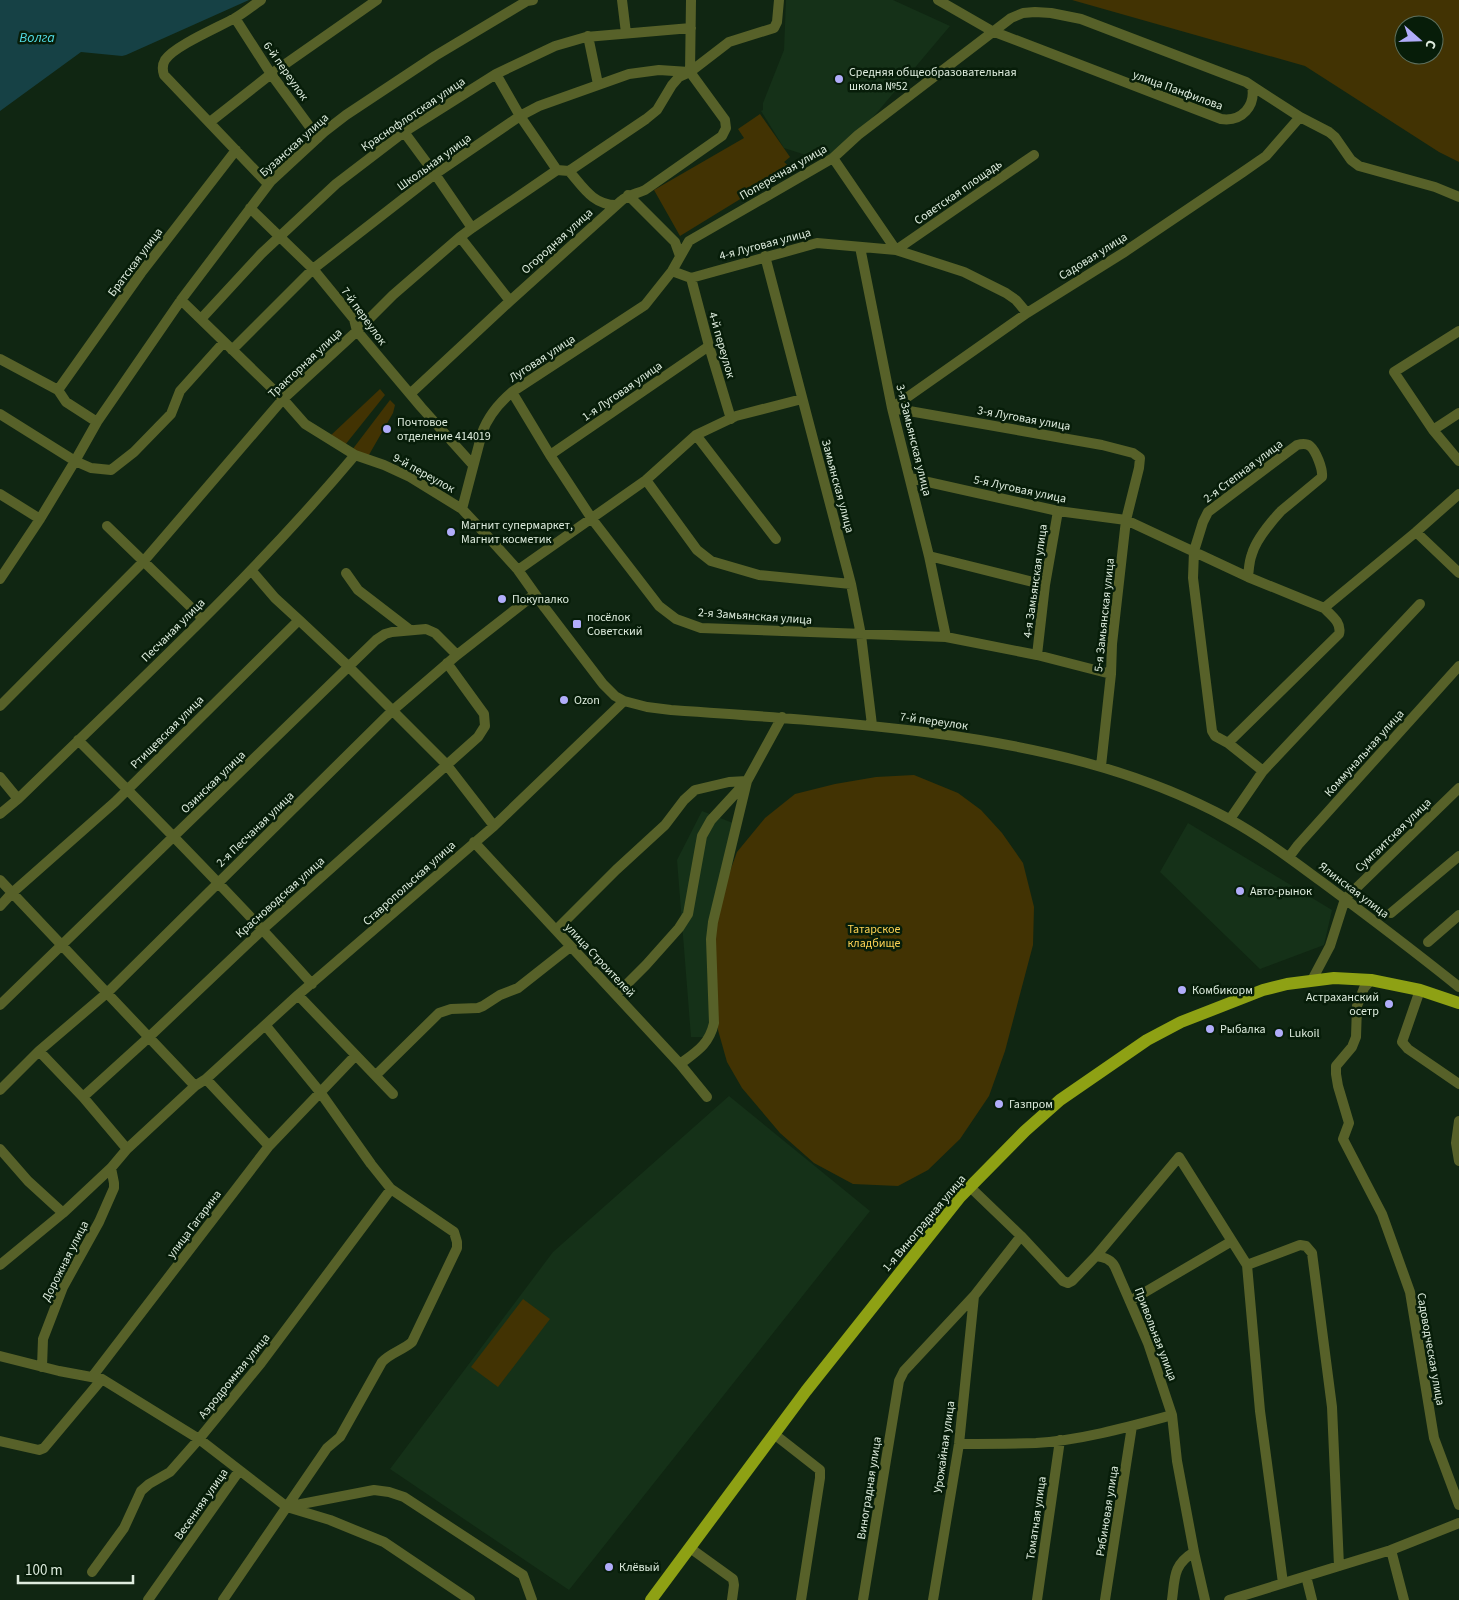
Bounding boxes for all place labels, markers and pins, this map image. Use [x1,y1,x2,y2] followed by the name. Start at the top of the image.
[849,64,1017,95] place label: Средняя общеобразовательная школа №52
[833,73,845,85] marker: Средняя общеобразовательная школа №52
[397,414,491,445] place label: Почтовое отделение 414019
[381,423,393,435] marker: Почтовое отделение 414019
[461,517,573,548] place label: Магнит супермаркет, Магнит косметик
[445,526,457,538] marker: Магнит супермаркет, Магнит косметик
[512,591,569,608] place label: Покупалко
[496,593,508,605] marker: Покупалко
[587,609,643,640] place label: посёлок Советский
[571,618,583,630] marker: посёлок Советский
[574,692,600,709] place label: Ozon
[558,694,570,706] marker: Ozon
[1250,883,1312,900] place label: Авто-рынок
[1234,885,1246,897] marker: Авто-рынок
[1192,982,1253,999] place label: Комбикорм
[1176,984,1188,996] marker: Комбикорм
[1306,989,1379,1020] place label: Астраханский осетр
[1383,998,1395,1010] marker: Астраханский осетр
[1220,1021,1266,1038] place label: Рыбалка
[1204,1023,1216,1035] marker: Рыбалка
[1289,1025,1319,1042] place label: Lukoil
[1273,1027,1285,1039] marker: Lukoil
[1009,1096,1053,1113] place label: Газпром
[993,1098,1005,1110] marker: Газпром
[619,1559,659,1576] place label: Клёвый
[603,1561,615,1573] marker: Клёвый

